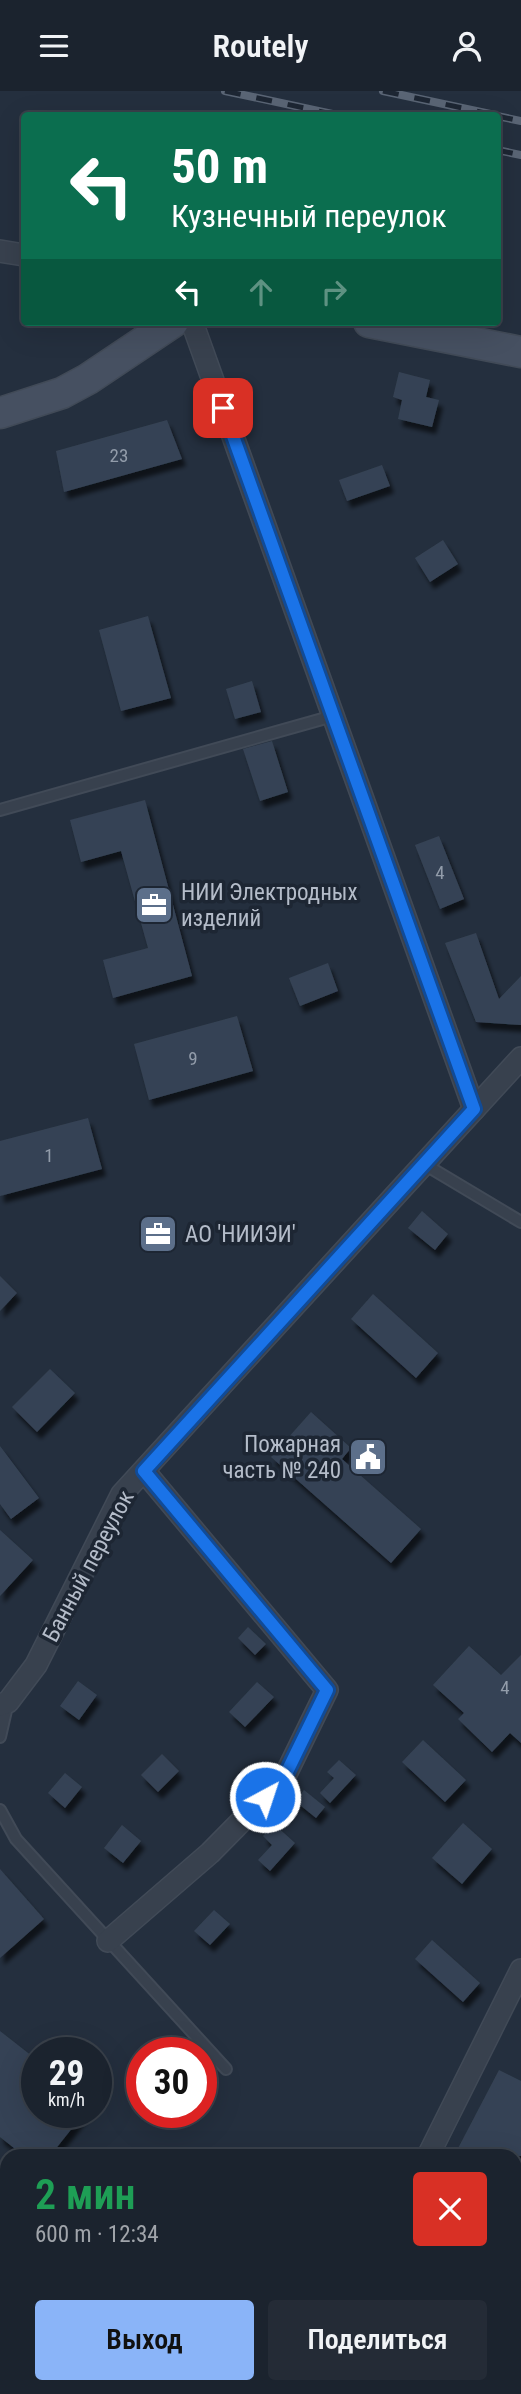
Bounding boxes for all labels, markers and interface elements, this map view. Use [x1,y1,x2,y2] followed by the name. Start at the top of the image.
[35,27,73,65] icon: menu
[212,27,309,65] text: Routely
[448,27,486,65] icon: person
[171,138,268,195] text: 50 m
[56,140,147,231] icon: left
[171,197,447,235] text: Кузнечный переулок
[169,273,207,311] icon: left
[242,273,280,311] icon: ahead
[315,273,353,311] icon: right
[193,378,253,438] pin
[204,389,242,427] icon: arrive
[110,444,128,467] house number: 23
[435,861,445,884] house number: 4
[181,879,358,932] place label: НИИ Электродных изделий
[133,884,175,926] office icon: НИИ Электродных изделий
[188,1047,198,1070] house number: 9
[44,1144,54,1167] house number: 1
[137,1213,179,1255] office icon: АО 'НИИЭИ'
[185,1221,296,1248] place label: АО 'НИИЭИ'
[223,1431,341,1484] place label: Пожарная часть № 240
[347,1436,389,1478] public building icon: Пожарная часть № 240
[37,1486,140,1647] street label: Банный переулок
[500,1676,510,1699] house number: 4
[228,1760,302,1834] position arrow
[126,2037,217,2128] speed limit sign: 30
[49,2053,84,2094] text: 29
[48,2089,85,2110] text: km/h
[35,2170,136,2219] text: 2 мин
[413,2172,487,2246] button: close
[35,2221,159,2248] text: 600 m · 12:34
[35,2300,254,2380] button: Выход
[268,2300,487,2380] button: Поделиться

